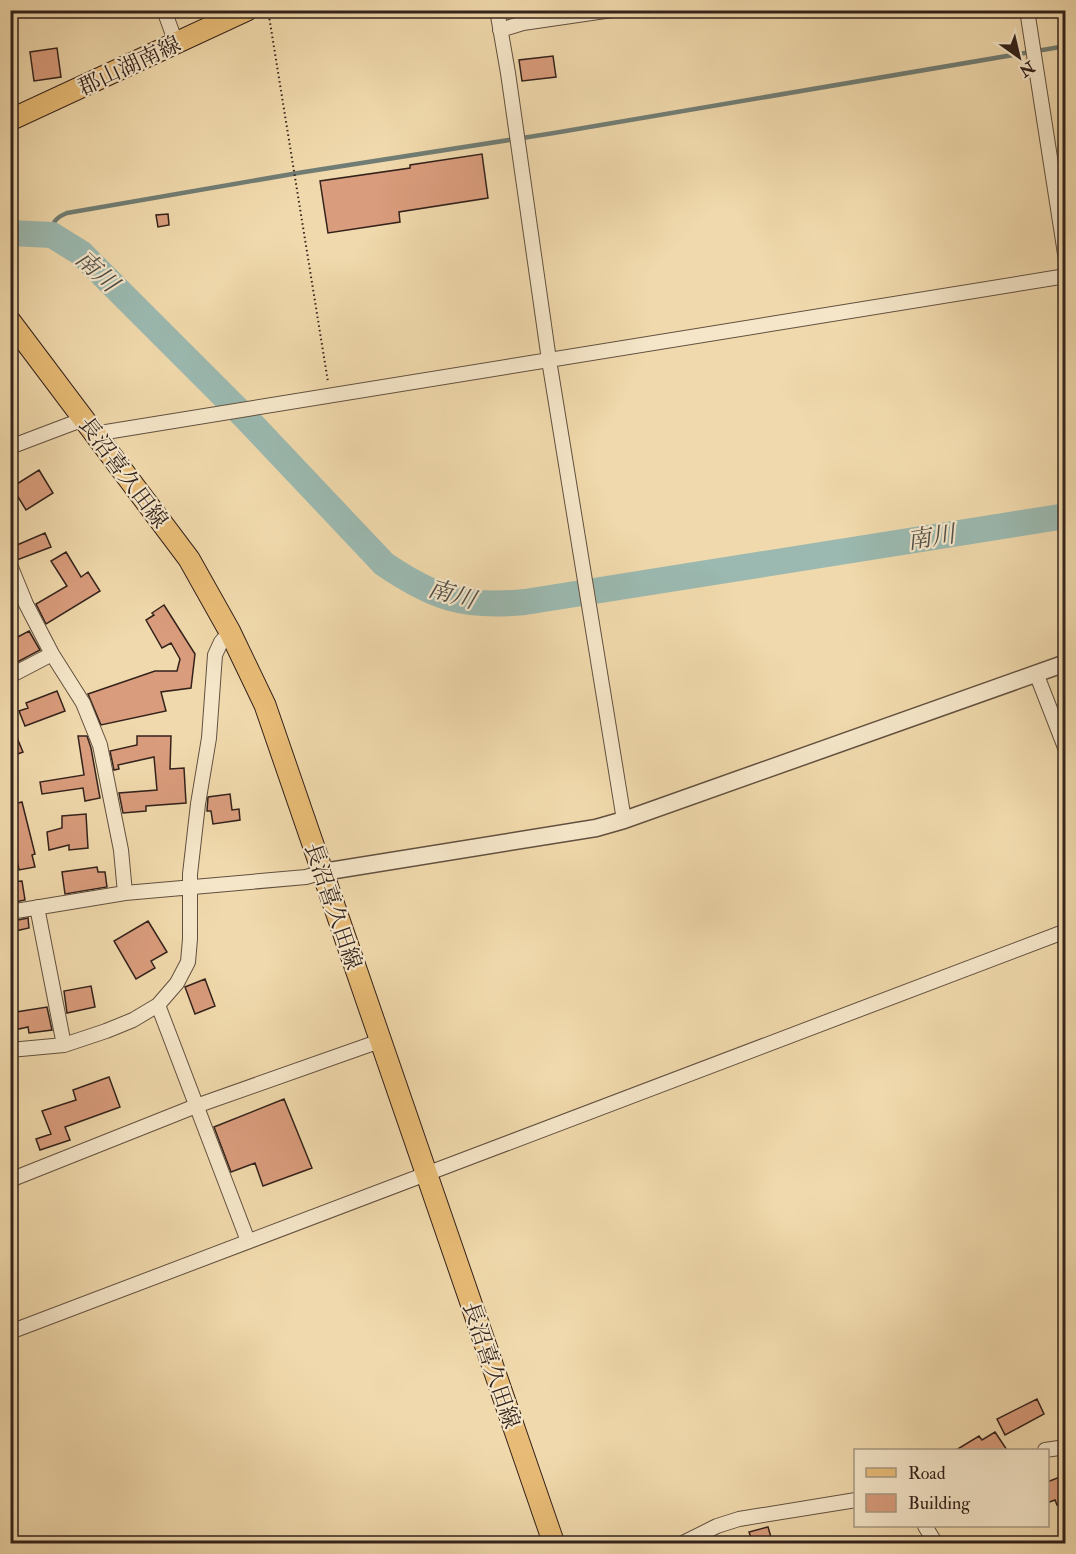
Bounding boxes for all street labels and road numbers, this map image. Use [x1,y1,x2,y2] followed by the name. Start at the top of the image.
[74,30,185,102] street label: 郡山湖南線
[72,411,174,534] street label: 長沼喜久田線
[298,839,368,973] street label: 長沼喜久田線
[456,1298,526,1432] street label: 長沼喜久田線

